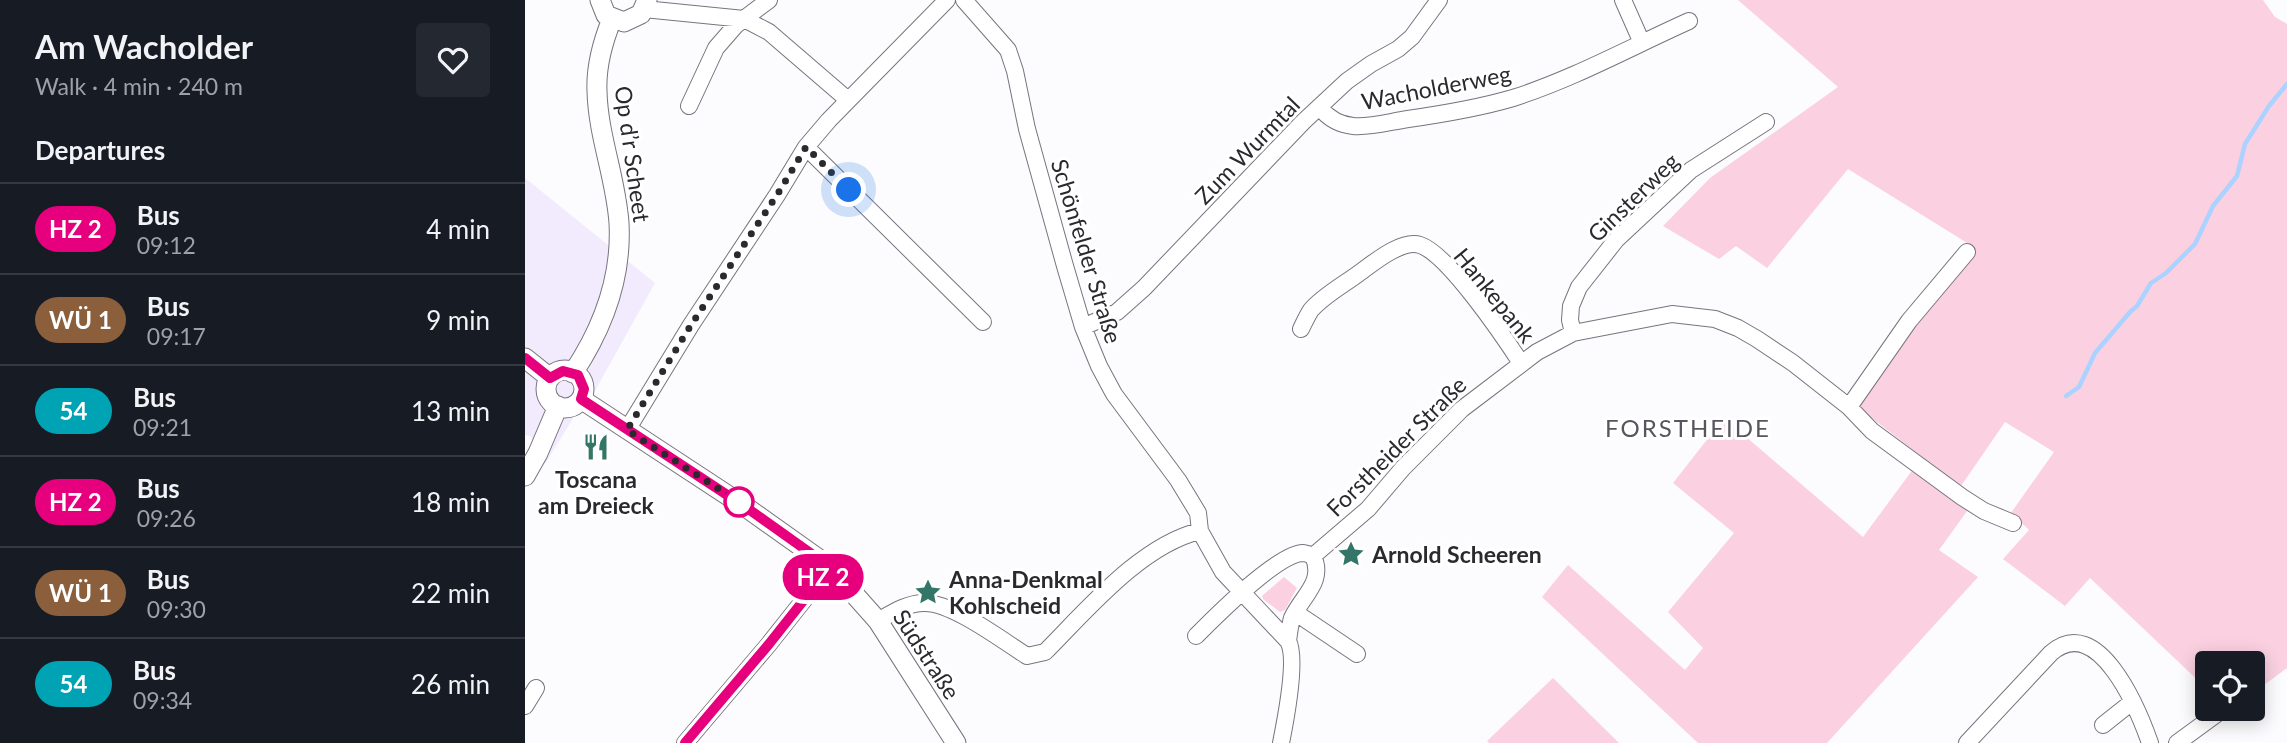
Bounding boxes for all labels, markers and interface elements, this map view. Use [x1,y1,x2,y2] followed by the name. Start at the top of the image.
[416,23,490,97] button: heart
[35,26,253,66] text: Am Wacholder
[1359,59,1513,115] street label: Wacholderweg
[35,72,243,100] text: Walk · 4 min · 240 m
[610,84,657,225] street label: Op d’r Scheet
[1189,90,1305,210] street label: Zum Wurmtal
[35,134,165,166] text: Departures
[1582,147,1684,247] street label: Ginsterweg
[1046,155,1128,347] street label: Schönfelder Straße
[831,172,866,207] your location
[137,199,180,231] text: Bus
[426,213,490,245] text: 4 min
[49,214,102,243] text: HZ 2
[137,231,196,259] text: 09:12
[1448,242,1542,348] street label: Hankepank
[147,290,190,322] text: Bus
[426,304,490,336] text: 9 min
[49,305,112,334] text: WÜ 1
[147,322,206,350] text: 09:17
[1320,370,1472,522] street label: Forstheider Straße
[133,381,176,413] text: Bus
[411,395,490,427] text: 13 min
[60,396,87,425] text: 54
[133,413,192,441] text: 09:21
[1605,413,1771,442] district label: FORSTHEIDE
[581,432,611,462] restaurant icon: Toscana am Dreieck
[538,465,655,519] place label: Toscana am Dreieck
[137,472,180,504] text: Bus
[411,486,490,518] text: 18 min
[49,487,102,516] text: HZ 2
[724,487,754,517] unlabelled marker
[137,504,196,532] text: 09:26
[1336,539,1366,569] place icon: Arnold Scheeren
[1371,540,1542,568] place label: Arnold Scheeren
[774,554,872,600] line badge: HZ 2
[797,562,849,591] text: HZ 2
[147,563,190,595] text: Bus
[948,565,1103,619] place label: Anna-Denkmal Kohlscheid
[411,577,490,609] text: 22 min
[913,577,943,607] place icon: Anna-Denkmal Kohlscheid
[49,578,112,607] text: WÜ 1
[147,595,206,623] text: 09:30
[888,604,966,704] street label: Südstraße
[2195,651,2265,721] map controls
[2195,651,2265,721] button: locate
[133,654,176,686] text: Bus
[411,668,490,700] text: 26 min
[60,669,87,698] text: 54
[133,686,192,714] text: 09:34

